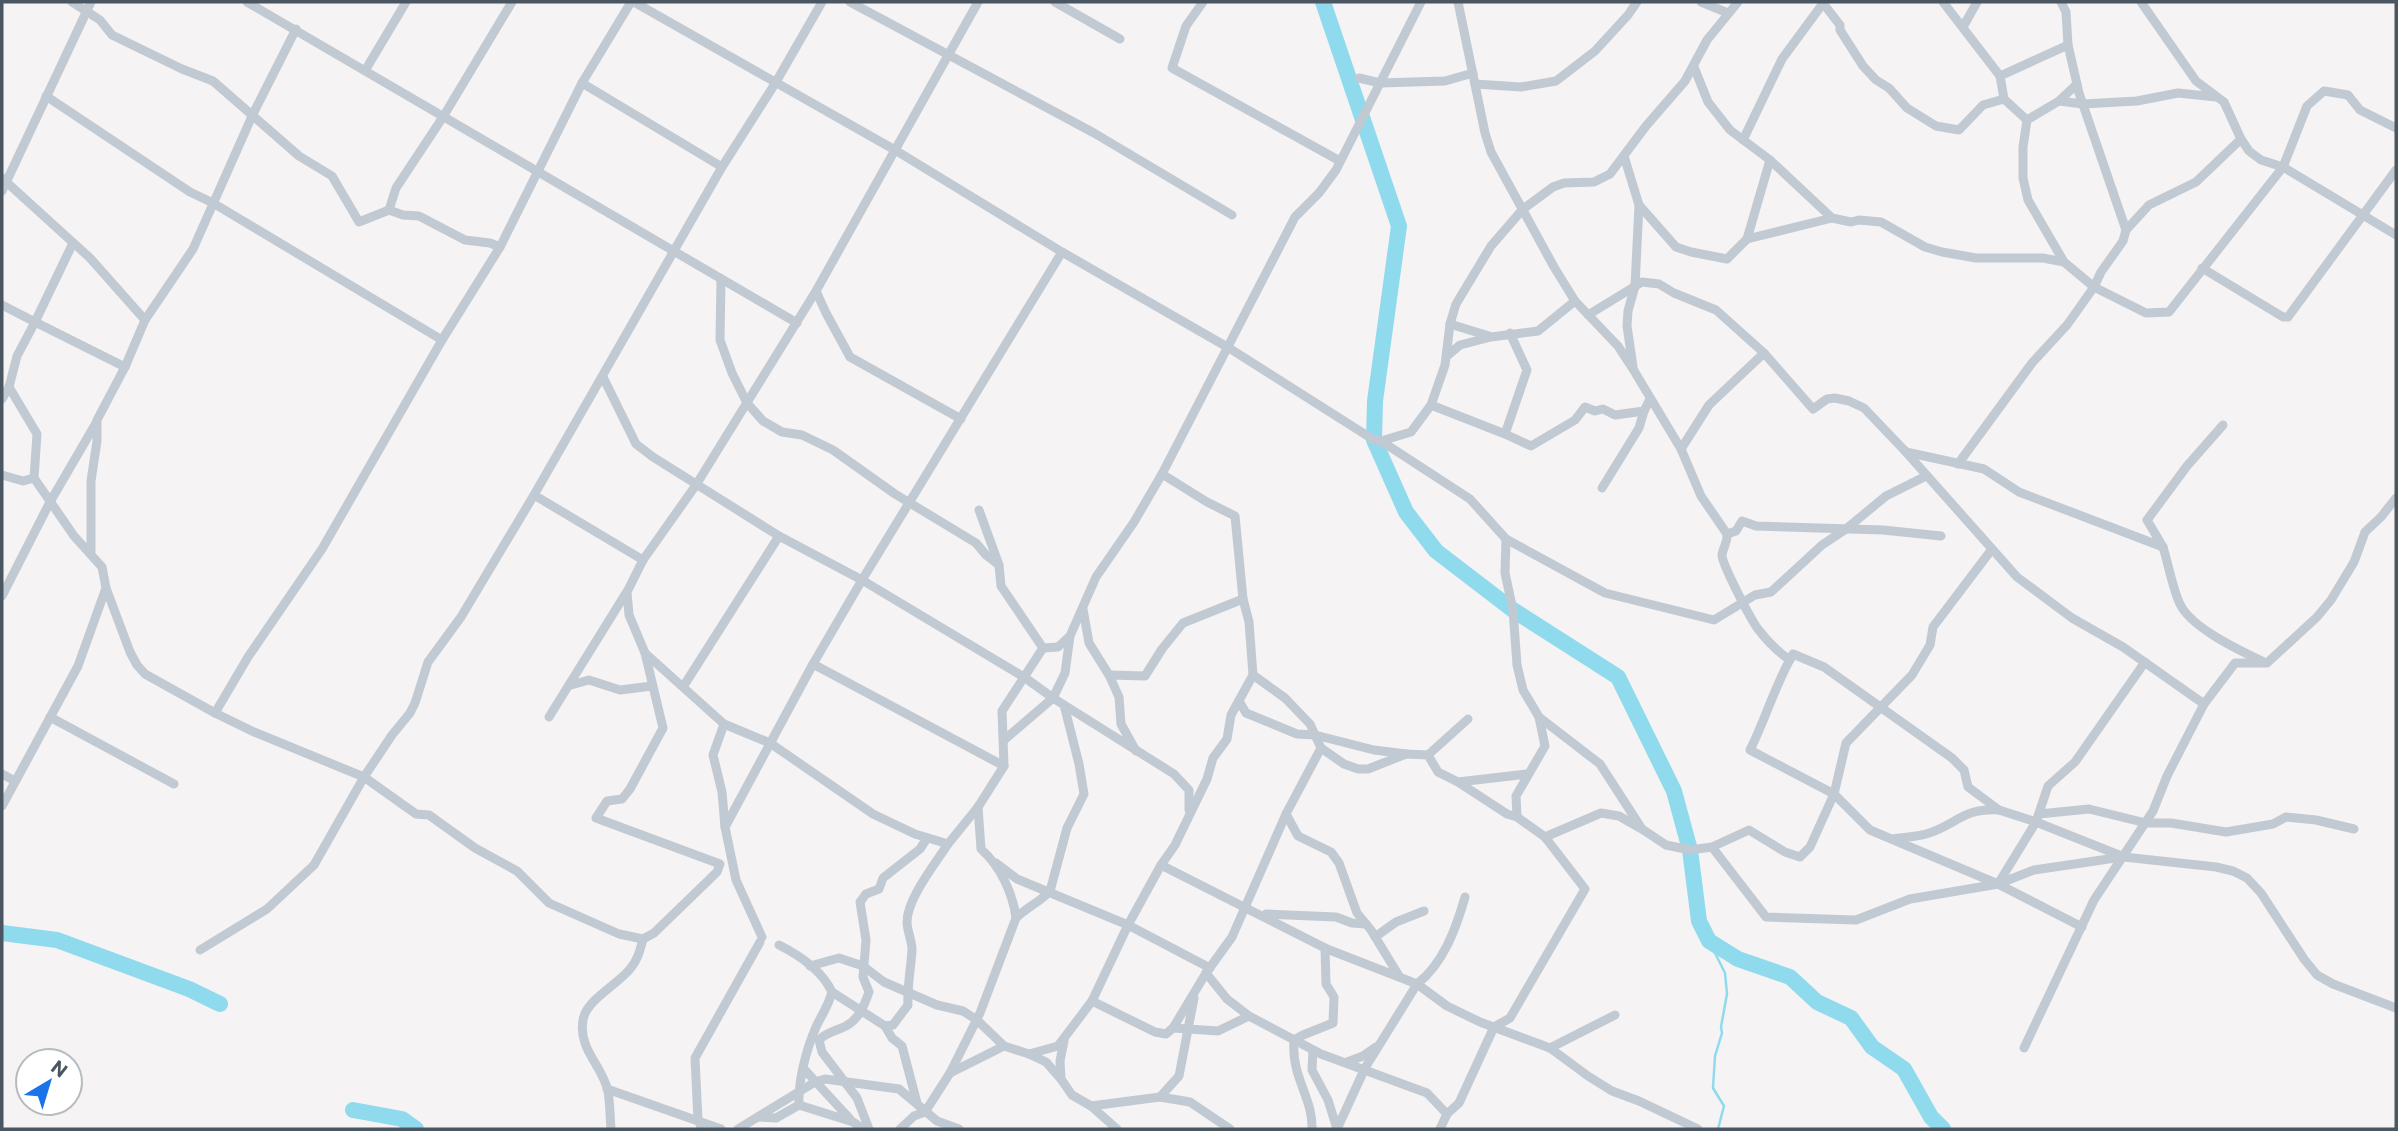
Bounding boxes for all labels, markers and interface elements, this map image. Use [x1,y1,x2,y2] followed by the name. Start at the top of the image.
[14,1047,84,1117] north arrow
[47,1055,72,1082] text: N

